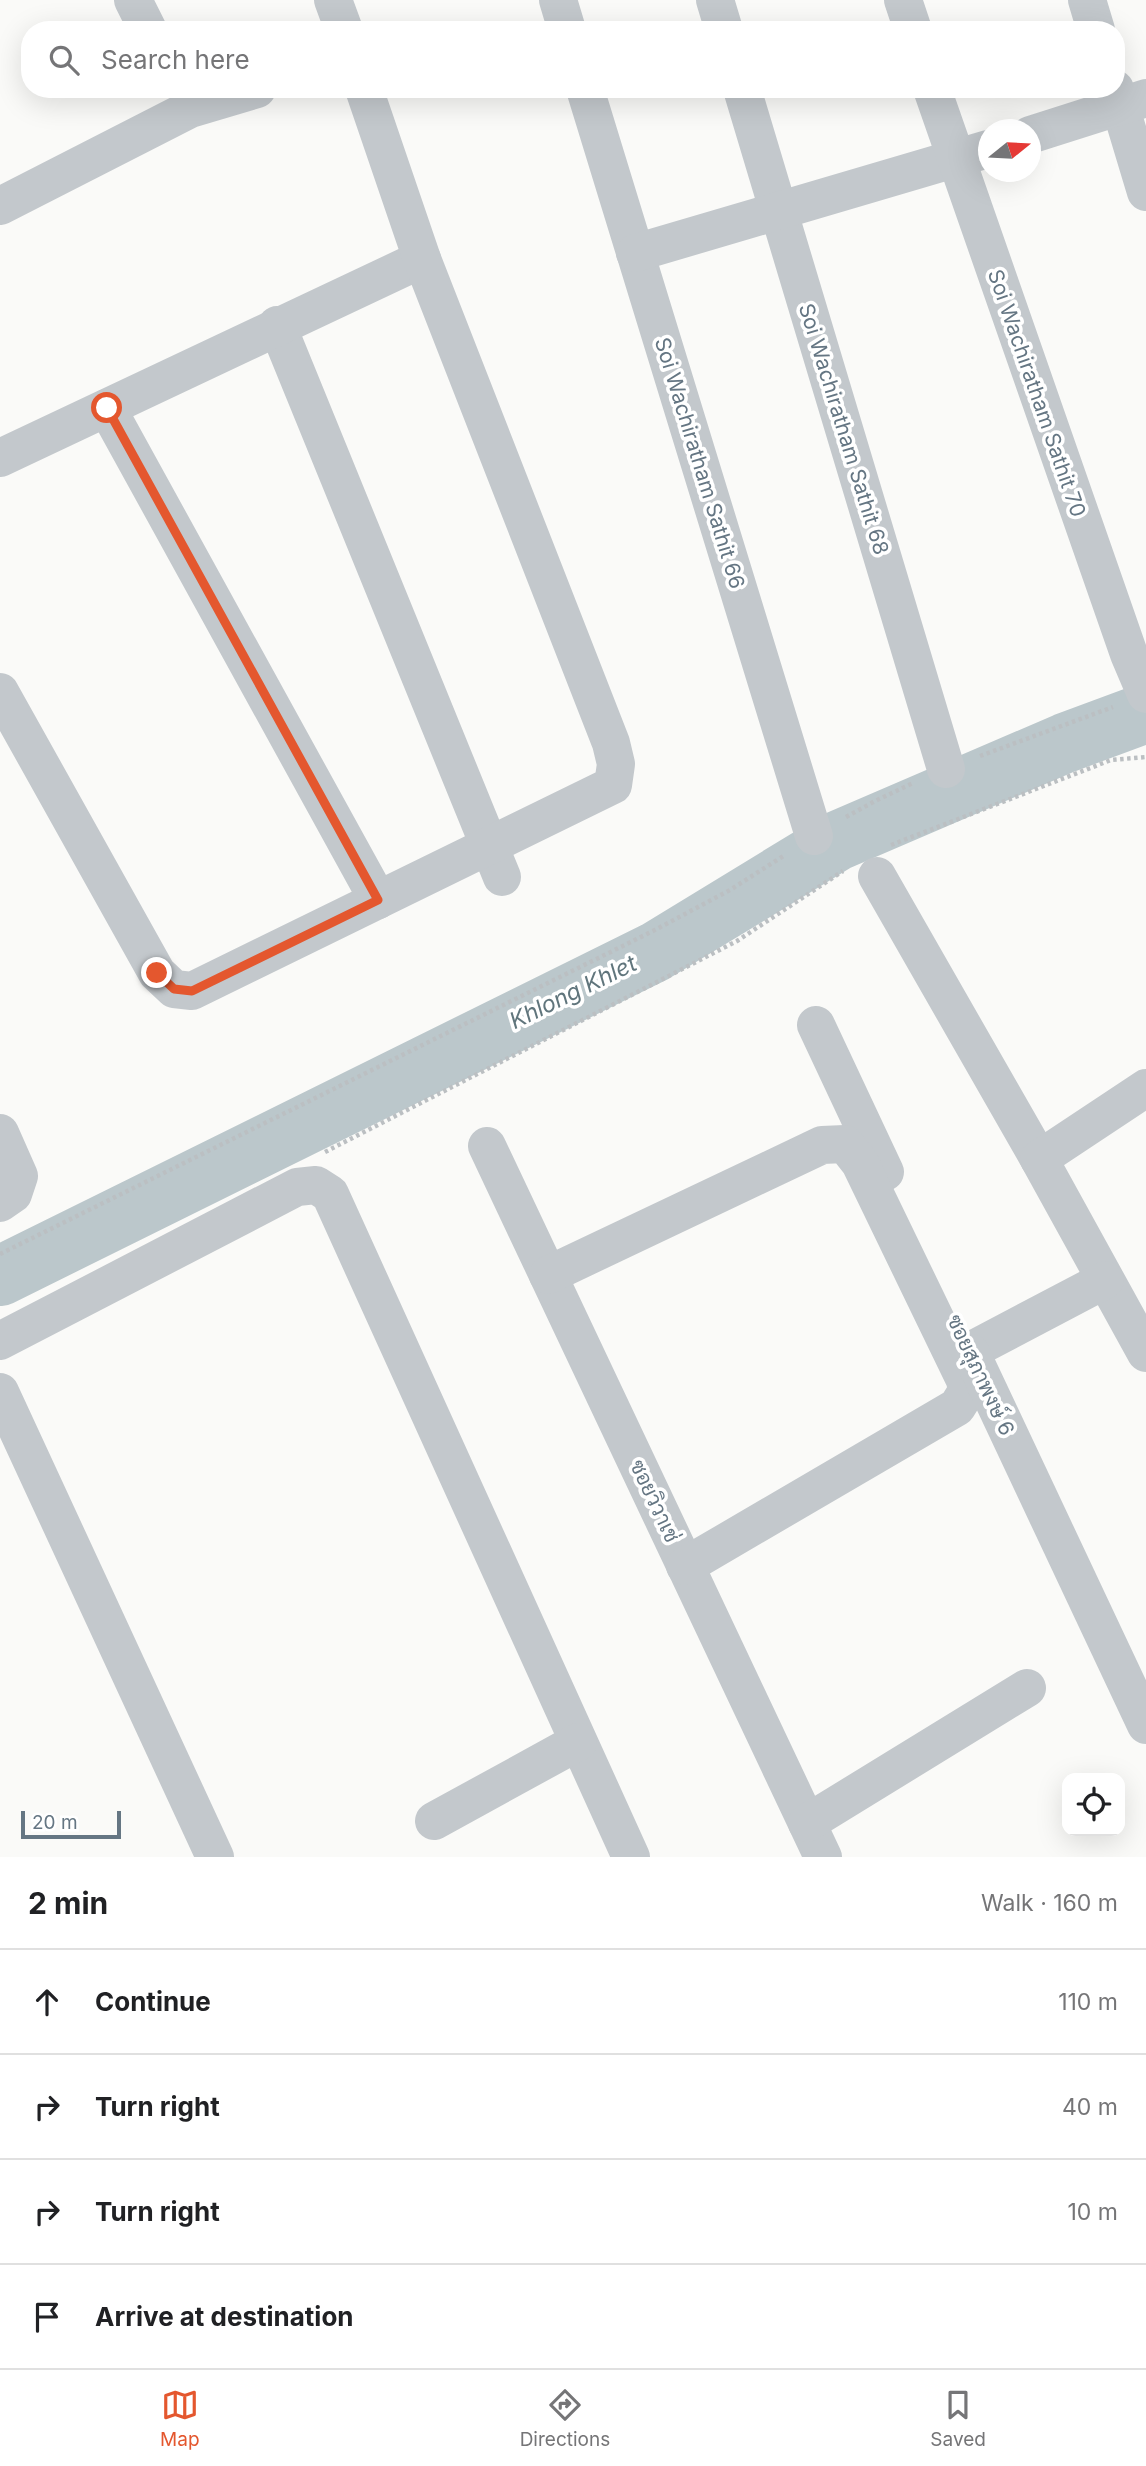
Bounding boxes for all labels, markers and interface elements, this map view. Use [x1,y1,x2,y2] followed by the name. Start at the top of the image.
[21,21,1125,98] search box
[45,41,83,79] icon: search
[101,44,250,75] text: Search here
[978,119,1041,182] north arrow
[983,266,1091,520] street label: Soi Wachiratham Sathit 70
[794,300,894,558] street label: Soi Wachiratham Sathit 68
[650,334,750,592] street label: Soi Wachiratham Sathit 66
[91,392,122,423] route start
[505,949,642,1035] water label: Khlong Khlet
[141,957,172,988] route end
[940,1310,1021,1440] street label: ซอยสุภาพงษ์ 6
[625,1456,685,1546] street label: ซอยวิวาเช่
[1062,1773,1125,1836] map controls
[1062,1773,1125,1836] button: locate
[21,1808,121,1840] scale bar
[32,1811,78,1834] text: 20 m
[28,1885,108,1921] text: 2 min
[981,1889,1118,1917] text: Walk · 160 m
[28,1983,66,2021] icon: ahead
[95,1986,211,2017] text: Continue
[1058,1988,1118,2016] text: 110 m
[28,2088,66,2126] icon: right
[95,2091,220,2122] text: Turn right
[1062,2093,1118,2121] text: 40 m
[28,2193,66,2231] icon: right
[95,2196,220,2227] text: Turn right
[1068,2198,1118,2226] text: 10 m
[28,2298,66,2336] icon: arrive
[95,2301,354,2332] text: Arrive at destination
[160,2386,200,2451] tab: Map
[520,2386,610,2451] tab: Directions
[930,2386,986,2451] tab: Saved

